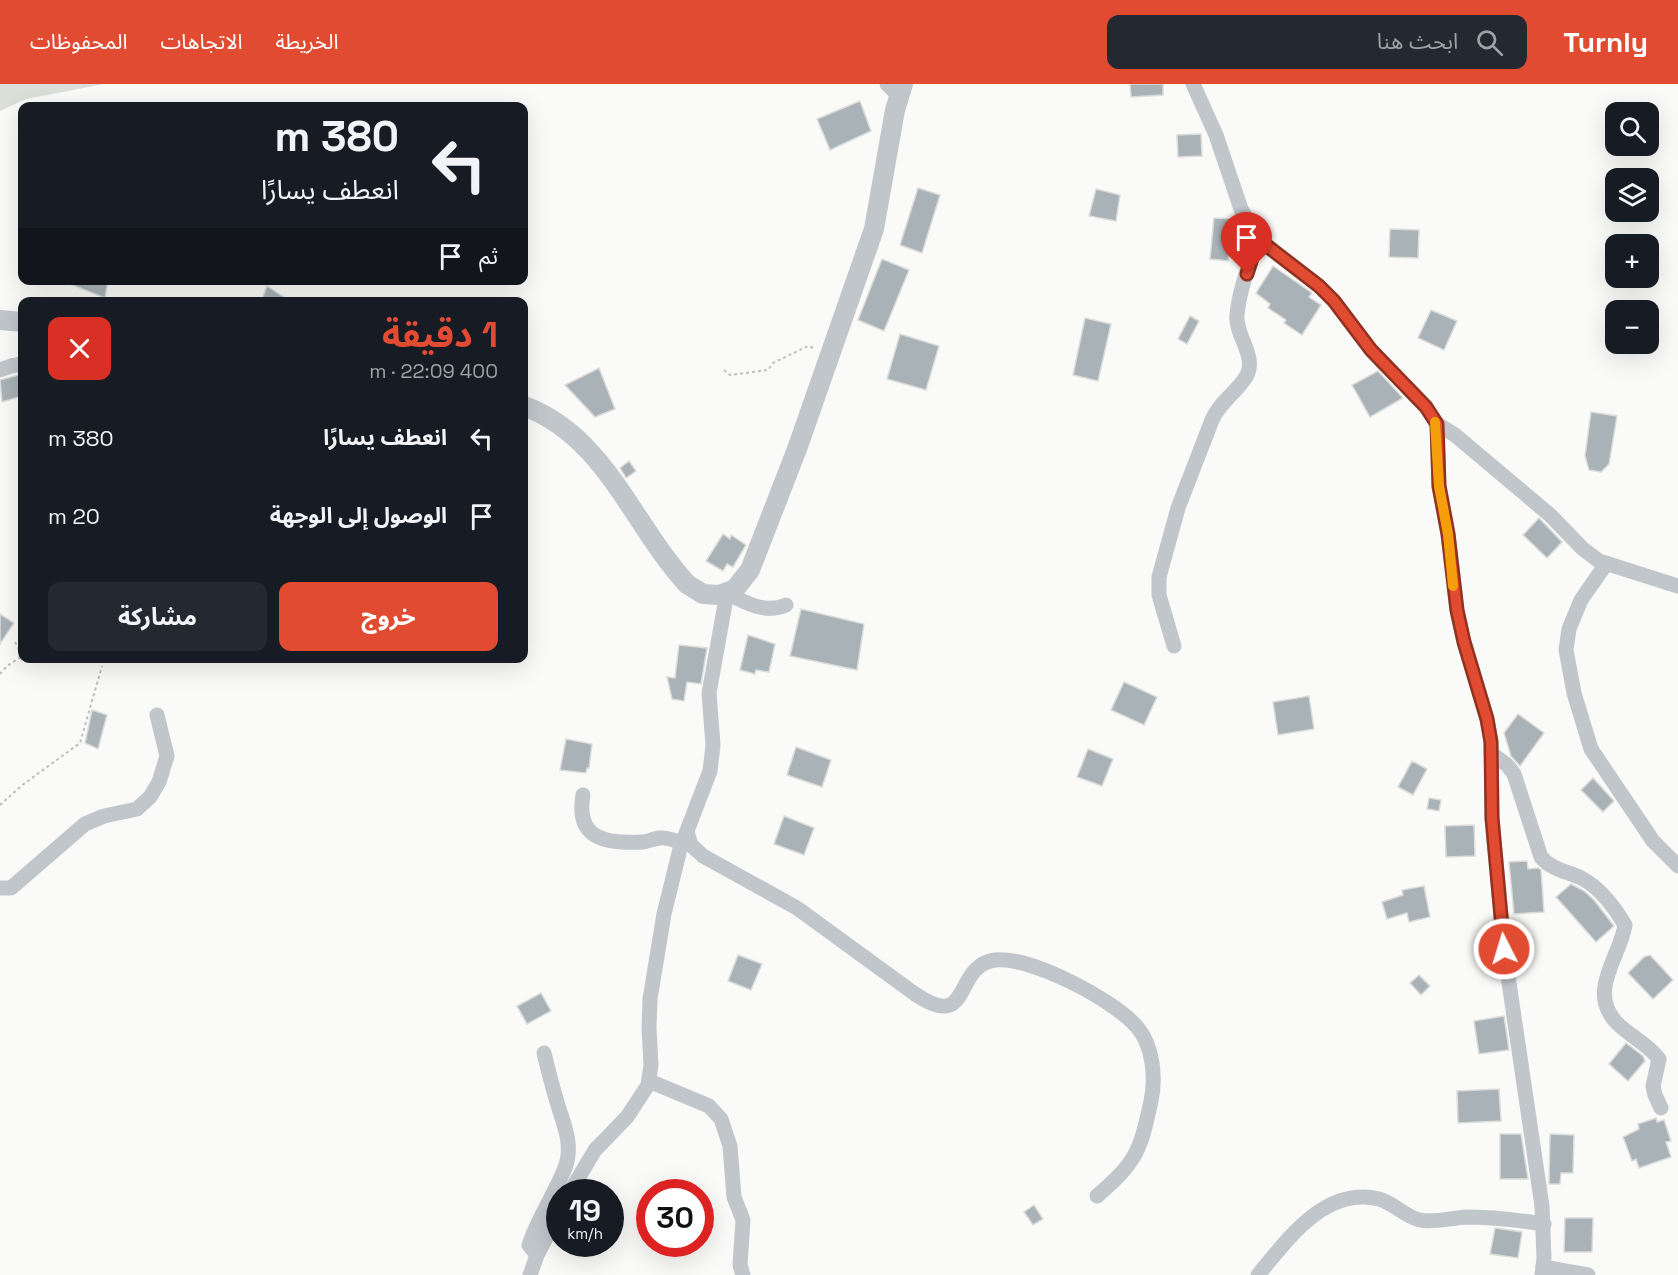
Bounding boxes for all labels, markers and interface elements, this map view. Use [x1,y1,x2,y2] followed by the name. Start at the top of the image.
[1107,15,1527,69] search box
[1563,24,1648,60] text: Turnly
[1473,26,1506,59] icon: search
[1377,27,1458,55] text: ابحث هنا
[30,28,127,55] text: المحفوظات
[160,28,242,55] text: الاتجاهات
[275,28,338,55] text: الخريطة
[1605,102,1659,354] map controls
[1605,102,1659,156] button: search
[275,110,399,163] text: 380 m
[420,126,498,204] icon: left
[1605,168,1659,222] button: layers
[261,172,399,207] text: انعطف يسارًا
[1221,212,1272,274] pin
[1230,221,1263,254] icon: arrive
[1605,234,1659,288] button: +
[434,240,467,273] icon: arrive
[479,242,498,270] text: ثم
[1605,300,1659,354] button: −
[382,312,498,358] text: 1 دقيقة
[48,317,111,380] button: close
[369,358,498,384] text: 400 m · 22:09
[465,422,498,455] icon: left
[323,423,447,451] text: انعطف يسارًا
[48,424,114,452] text: 380 m
[465,500,498,533] icon: arrive
[270,501,447,529] text: الوصول إلى الوجهة
[48,502,100,530] text: 20 m
[48,582,267,651] button: مشاركة
[279,582,498,651] button: خروج
[1472,917,1536,981] position arrow
[636,1179,714,1257] speed limit sign: 30
[569,1191,601,1230] text: 19
[567,1224,603,1243] text: km/h

